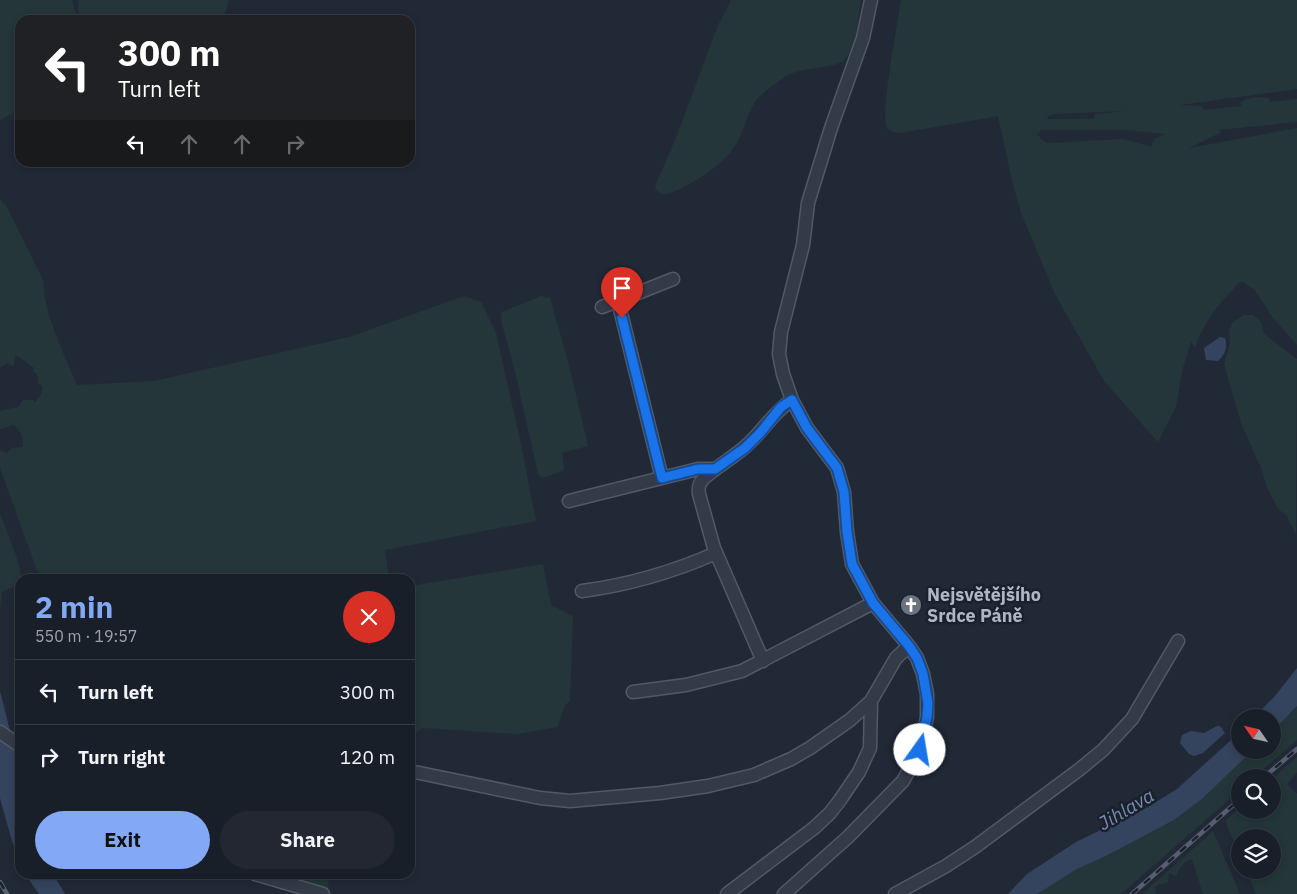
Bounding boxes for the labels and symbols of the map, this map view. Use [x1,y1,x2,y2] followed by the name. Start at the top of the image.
[601,267,643,318] pin
[927,583,1041,627] place label: Nejsvětějšího Srdce Páně
[899,593,923,617] church icon: Nejsvětějšího Srdce Páně
[1231,709,1281,759] north arrow
[893,723,945,775] position arrow
[1094,783,1158,835] water label: Jihlava

